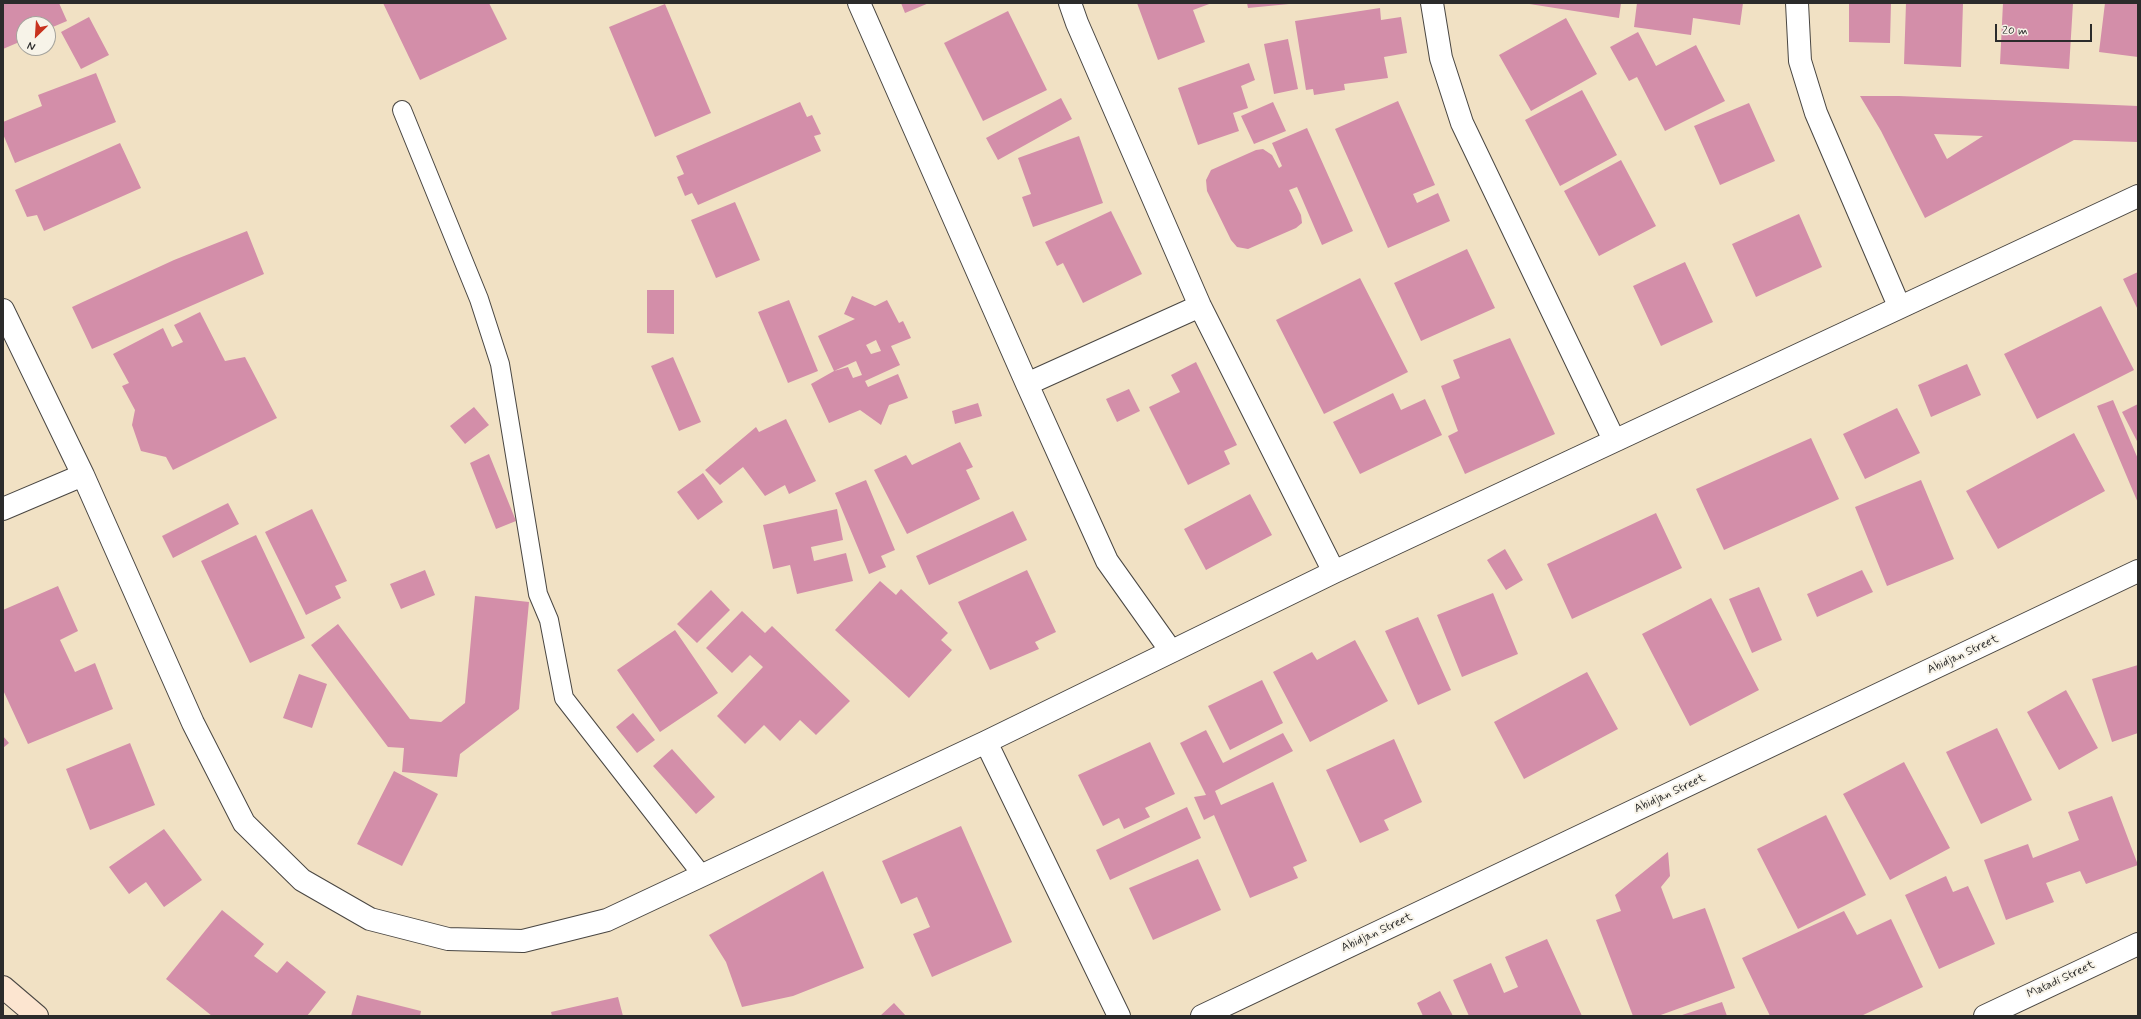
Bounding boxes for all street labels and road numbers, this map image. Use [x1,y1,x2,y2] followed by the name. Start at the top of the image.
[1925,632,2001,678] street label: Abidjan Street
[1632,771,1708,817] street label: Abidjan Street
[1339,910,1415,956] street label: Abidjan Street
[2025,958,2097,1002] street label: Matadi Street

